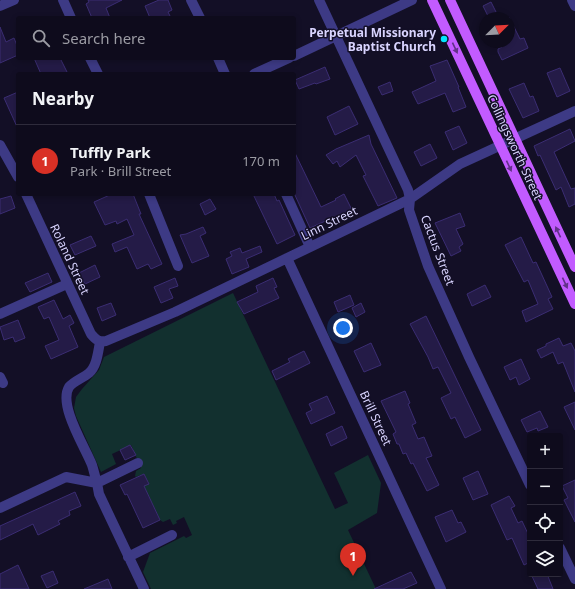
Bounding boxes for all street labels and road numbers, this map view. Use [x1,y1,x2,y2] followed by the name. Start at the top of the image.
[483,91,547,203] street label: Collingsworth Street
[298,202,361,244] street label: Linn Street
[417,212,459,288] street label: Cactus Street
[46,221,94,298] street label: Roland Street
[356,388,396,449] street label: Brill Street

